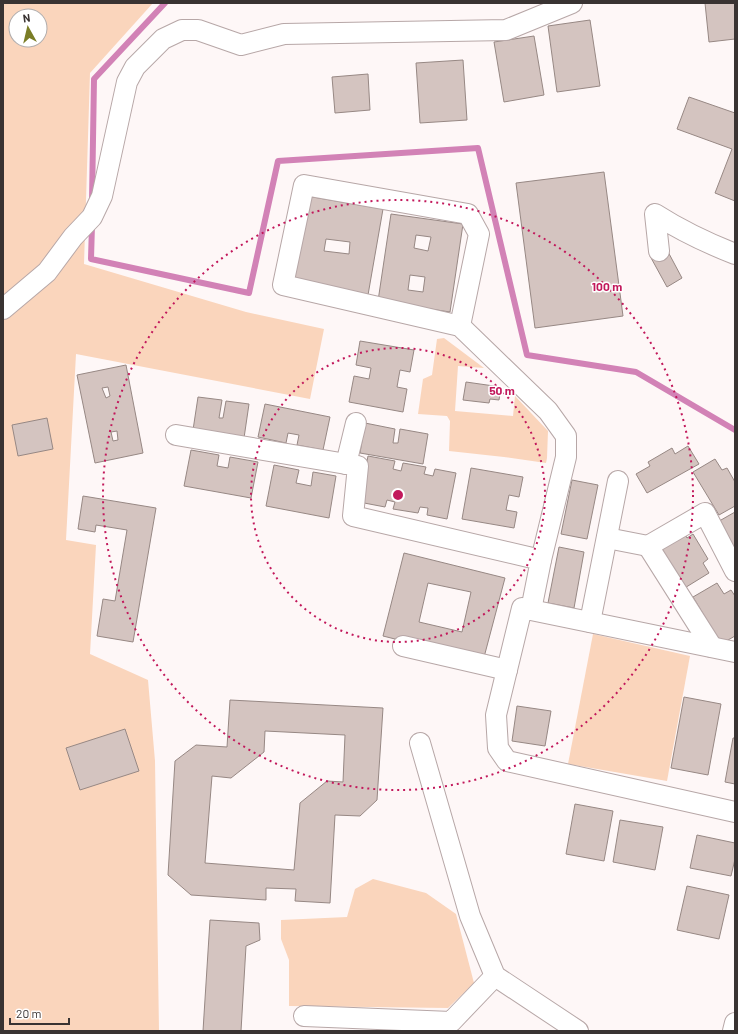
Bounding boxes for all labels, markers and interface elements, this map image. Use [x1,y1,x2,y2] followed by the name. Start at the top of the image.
[8,8,48,48] north arrow
[22,11,31,25] text: N
[592,279,622,293] text: 100 m
[489,383,515,397] text: 50 m
[391,488,405,502] centre of rings
[10,1000,69,1026] scale bar
[16,1006,42,1020] text: 20 m

